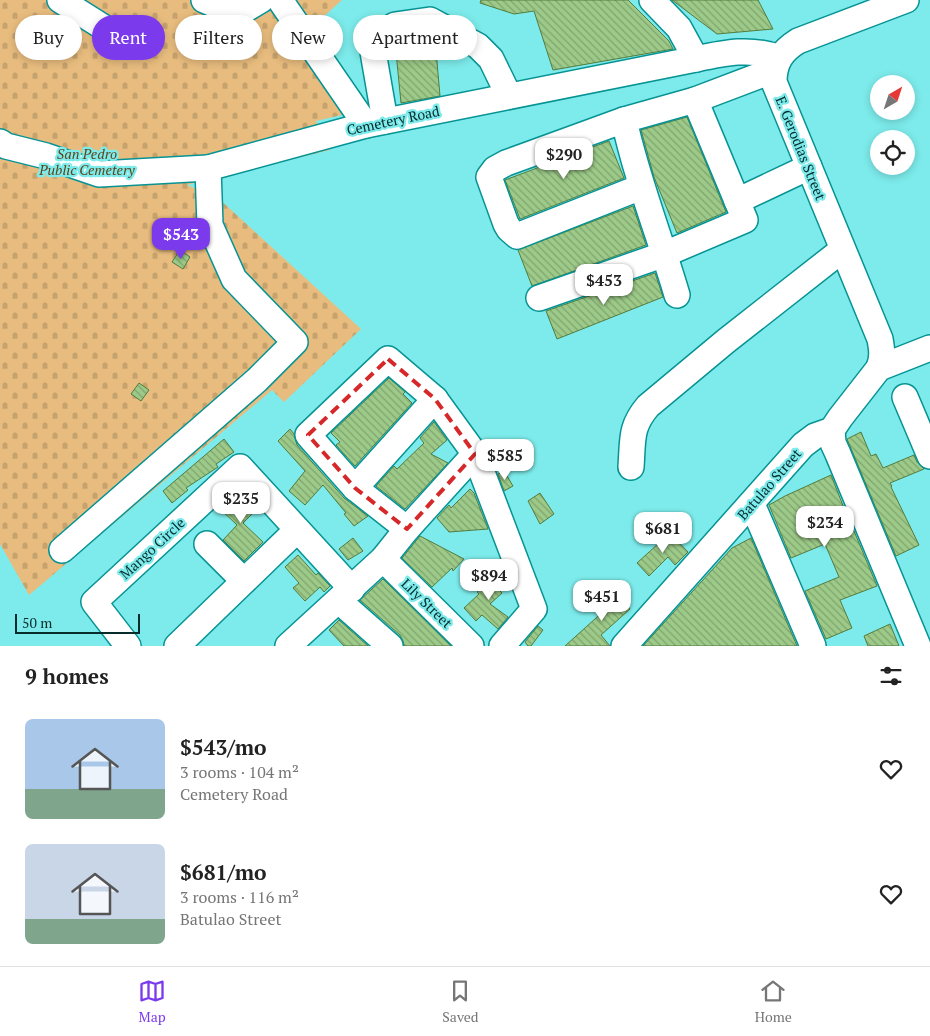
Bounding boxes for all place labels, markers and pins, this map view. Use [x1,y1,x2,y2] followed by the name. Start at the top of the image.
[534,138,594,180] pin: $290
[151,218,211,260] pin: $543
[574,264,634,306] pin: $453
[475,438,535,481] pin: $585
[211,482,271,524] pin: $235
[795,506,855,548] pin: $234
[633,512,693,554] pin: $681
[459,558,519,601] pin: $894
[572,580,632,622] pin: $451

